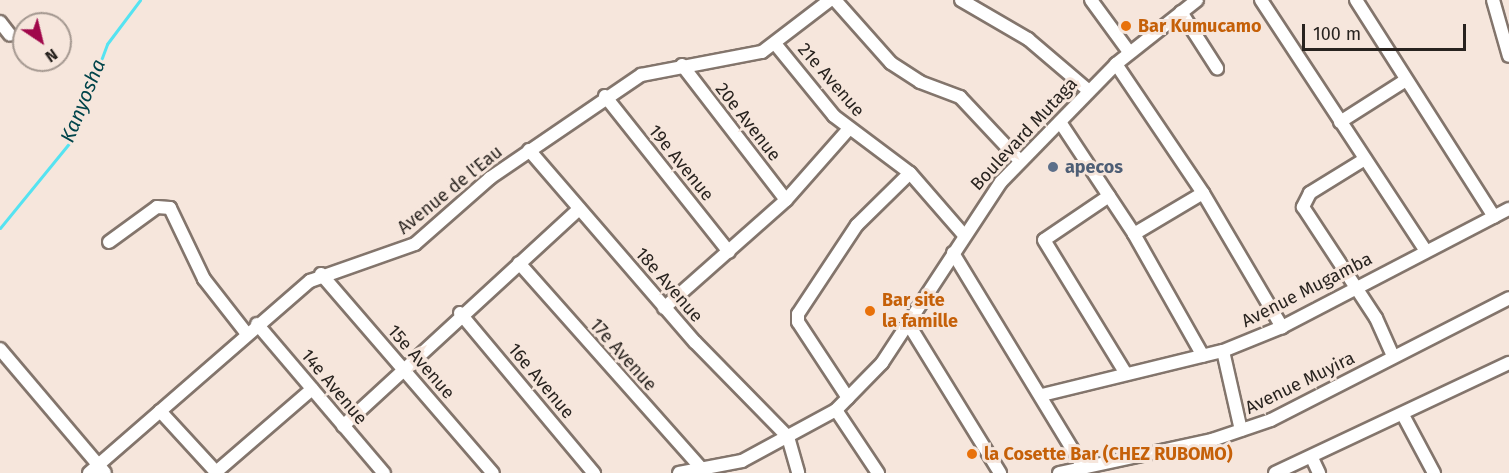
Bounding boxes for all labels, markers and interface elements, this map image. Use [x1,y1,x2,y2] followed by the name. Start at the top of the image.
[12,12,72,72] north arrow
[1305,12,1468,50] scale bar
[1138,15,1261,37] place label: Bar Kumucamo
[1119,19,1133,33] marker: Bar Kumucamo
[1313,23,1361,45] text: 100 m
[793,39,869,121] street label: 21e Avenue
[42,45,61,66] text: N
[55,56,111,146] water label: Kanyosha
[966,73,1082,195] street label: Boulevard Mutaga
[711,79,785,165] street label: 20e Avenue
[644,121,718,205] street label: 19e Avenue
[393,141,507,239] street label: Avenue de l'Eau
[1065,156,1123,178] place label: apecos
[1046,160,1060,174] marker: apecos
[631,243,707,327] street label: 18e Avenue
[1238,248,1376,332] street label: Avenue Mugamba
[882,290,958,332] place label: Bar site la famille
[863,304,877,318] marker: Bar site la famille
[585,314,661,396] street label: 17e Avenue
[383,321,459,403] street label: 15e Avenue
[503,339,579,423] street label: 16e Avenue
[296,345,372,429] street label: 14e Avenue
[1242,347,1358,419] street label: Avenue Muyira
[984,443,1233,465] place label: la Cosette Bar (CHEZ RUBOMO)
[965,447,979,461] marker: la Cosette Bar (CHEZ RUBOMO)

